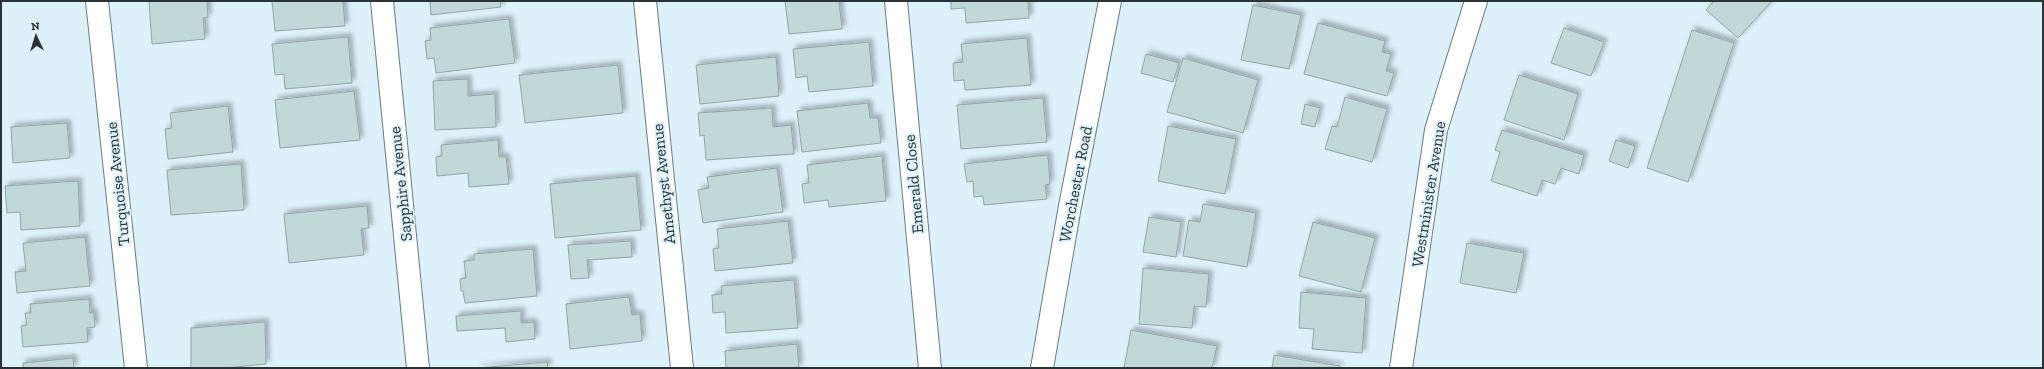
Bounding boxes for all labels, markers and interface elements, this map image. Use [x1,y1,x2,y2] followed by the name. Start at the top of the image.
[16,16,56,56] north arrow
[31,20,41,33] text: N
[1408,120,1449,268] street label: Westminister Avenue
[102,121,133,247] street label: Turquoise Avenue
[648,123,679,245] street label: Amethyst Avenue
[1055,124,1096,244] street label: Worchester Road
[385,126,416,242] street label: Sapphire Avenue
[900,134,927,234] street label: Emerald Close

